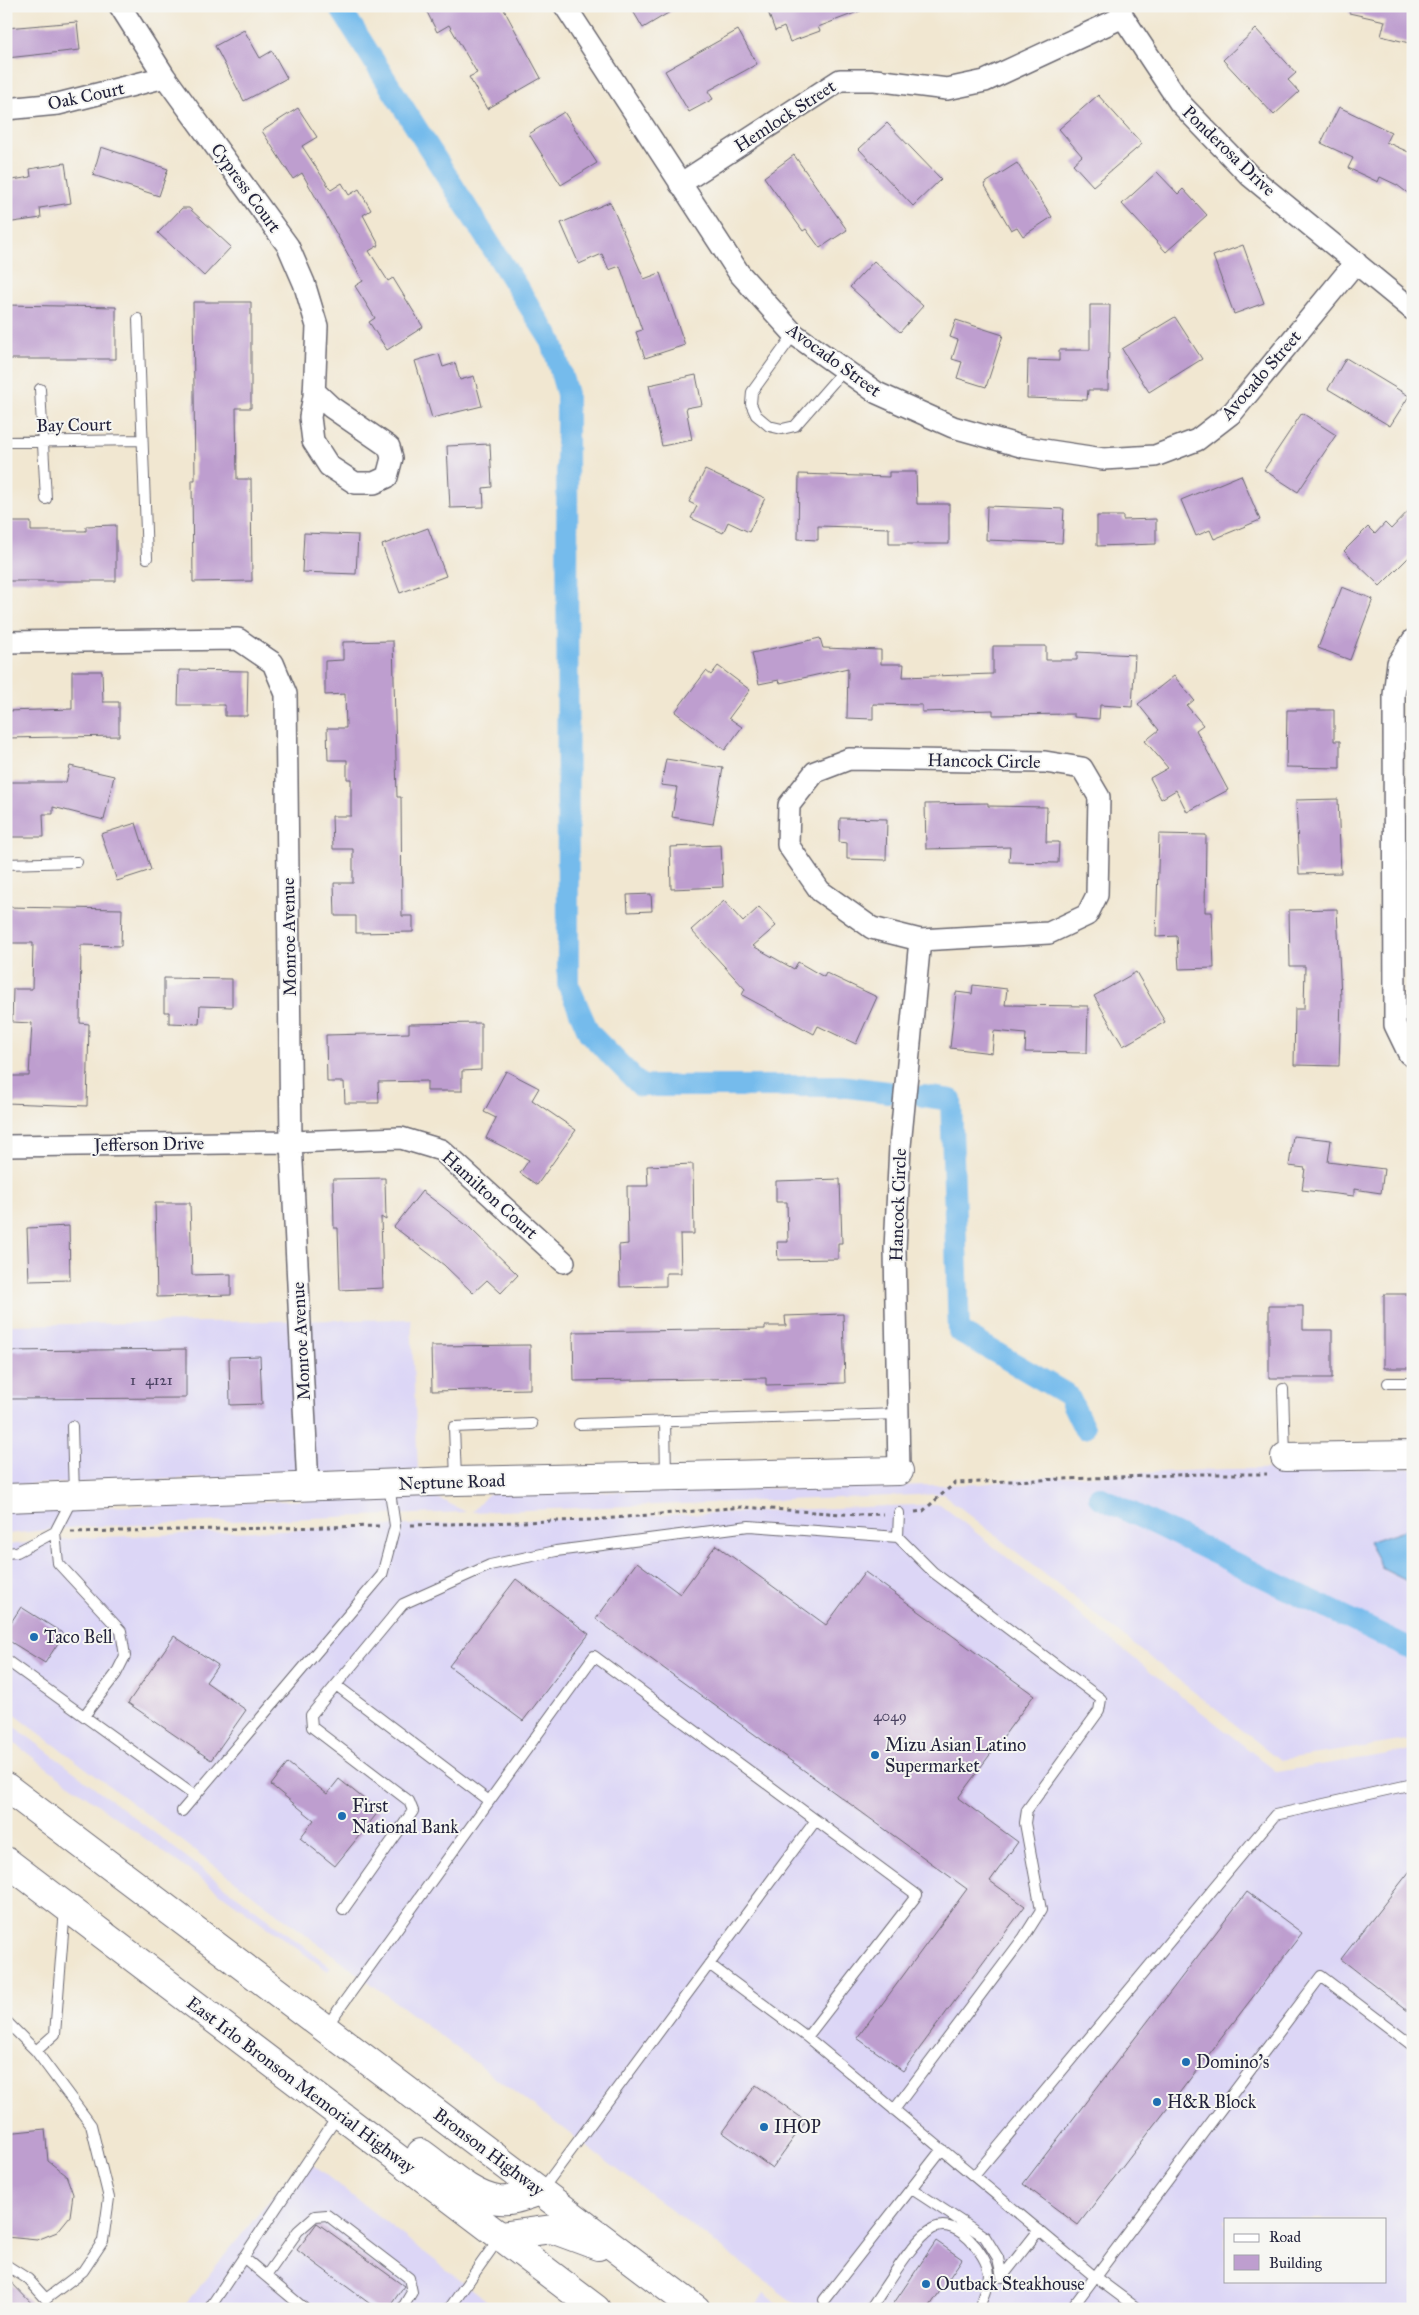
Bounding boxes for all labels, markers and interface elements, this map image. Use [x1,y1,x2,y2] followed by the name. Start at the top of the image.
[730,75,840,157] street label: Hemlock Street
[46,77,127,115] street label: Oak Court
[1178,101,1280,201] street label: Ponderosa Drive
[206,139,286,237] street label: Cypress Court
[782,318,886,402] street label: Avocado Street
[1216,325,1306,425] street label: Avocado Street
[36,413,113,437] street label: Bay Court
[927,749,1041,773] street label: Hancock Circle
[277,878,301,996] street label: Monroe Avenue
[92,1132,204,1157] street label: Jefferson Drive
[438,1146,543,1244] street label: Hamilton Court
[885,1148,911,1262] street label: Hancock Circle
[287,1281,315,1401] street label: Monroe Avenue
[130,1371,136,1389] house number: 1
[145,1371,173,1389] house number: 4121
[398,1469,506,1495] street label: Neptune Road
[44,1626,113,1648] place label: Taco Bell
[28,1631,40,1643] marker: Taco Bell
[873,1707,907,1725] house number: 4049
[885,1734,1026,1777] place label: Mizu Asian Latino Supermarket
[869,1749,881,1761] marker: Mizu Asian Latino Supermarket
[352,1795,459,1838] place label: First National Bank
[336,1810,348,1822] marker: First National Bank
[182,1992,420,2179] street label: East Irlo Bronson Memorial Highway
[1196,2051,1269,2073] place label: Domino's
[1180,2056,1192,2068] marker: Domino's
[1167,2091,1257,2113] place label: H&R Block
[1151,2096,1163,2108] marker: H&R Block
[429,2103,549,2202] street label: Bronson Highway
[774,2116,821,2138] place label: IHOP
[758,2121,770,2133] marker: IHOP
[1224,2218,1386,2282] legend
[1269,2228,1301,2246] text: Road
[1269,2254,1323,2272] text: Building
[936,2273,1085,2295] place label: Outback Steakhouse
[920,2278,932,2290] marker: Outback Steakhouse

